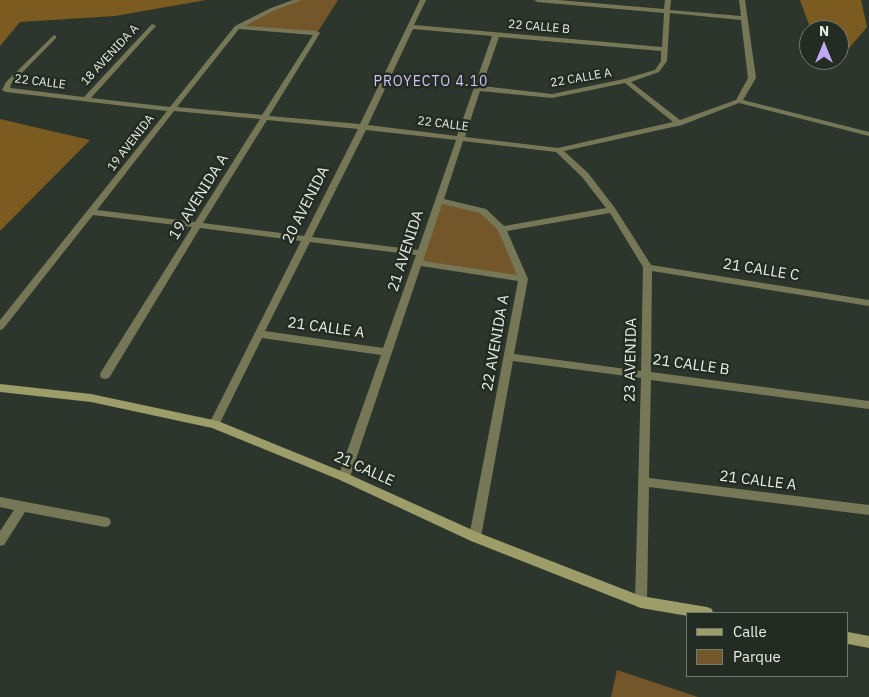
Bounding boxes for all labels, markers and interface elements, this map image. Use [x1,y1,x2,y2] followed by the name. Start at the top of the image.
[507,17,571,37] street label: 22 CALLE B
[799,20,849,70] north arrow
[78,22,142,88] street label: 18 AVENIDA A
[819,22,829,40] text: N
[549,66,613,90] street label: 22 CALLE A
[14,72,66,92] street label: 22 CALLE
[372,74,490,90] district label: PROYECTO 4.10
[105,112,157,174] street label: 19 AVENIDA
[417,114,469,134] street label: 22 CALLE
[165,151,233,243] street label: 19 AVENIDA A
[279,163,333,247] street label: 20 AVENIDA
[384,208,428,294] street label: 21 AVENIDA
[722,255,800,285] street label: 21 CALLE C
[479,293,513,393] street label: 22 AVENIDA A
[286,314,366,342] street label: 21 CALLE A
[621,318,641,402] street label: 23 AVENIDA
[651,351,731,379] street label: 21 CALLE B
[331,448,397,490] street label: 21 CALLE
[718,467,798,495] street label: 21 CALLE A
[686,612,849,677] legend
[733,622,767,641] text: Calle
[733,647,781,666] text: Parque

